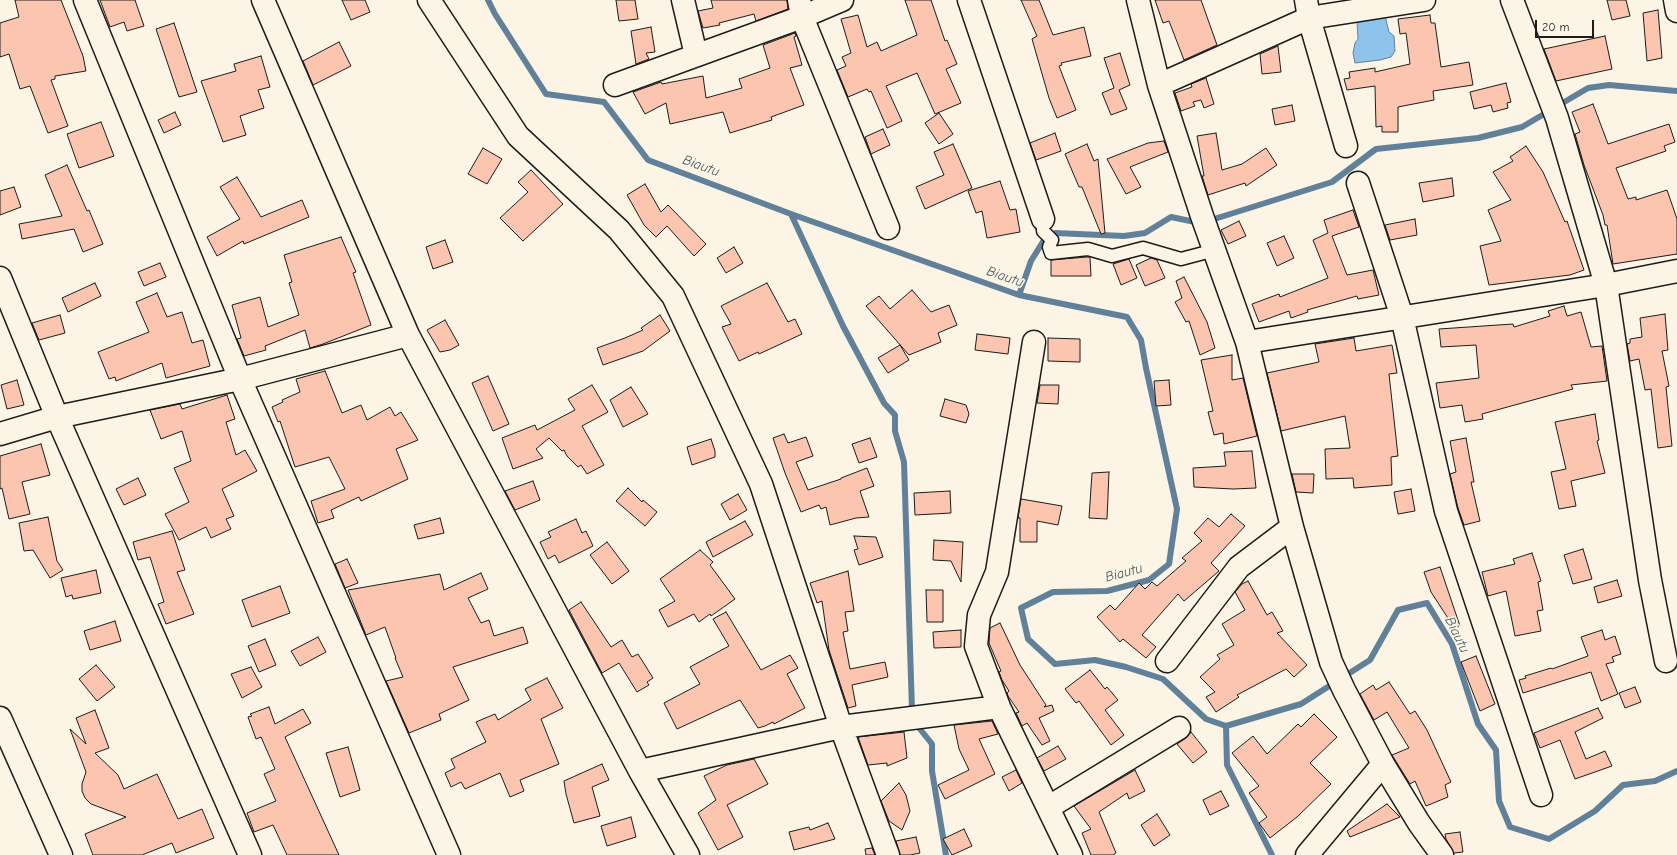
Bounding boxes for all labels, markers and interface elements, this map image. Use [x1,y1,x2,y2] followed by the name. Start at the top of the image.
[1537,12,1596,38] scale bar
[1542,20,1570,34] text: 20 m
[680,152,722,180] water label: Biautu
[984,263,1026,291] water label: Biautu
[1103,560,1145,586] water label: Biautu
[1441,614,1473,656] water label: Biautu

